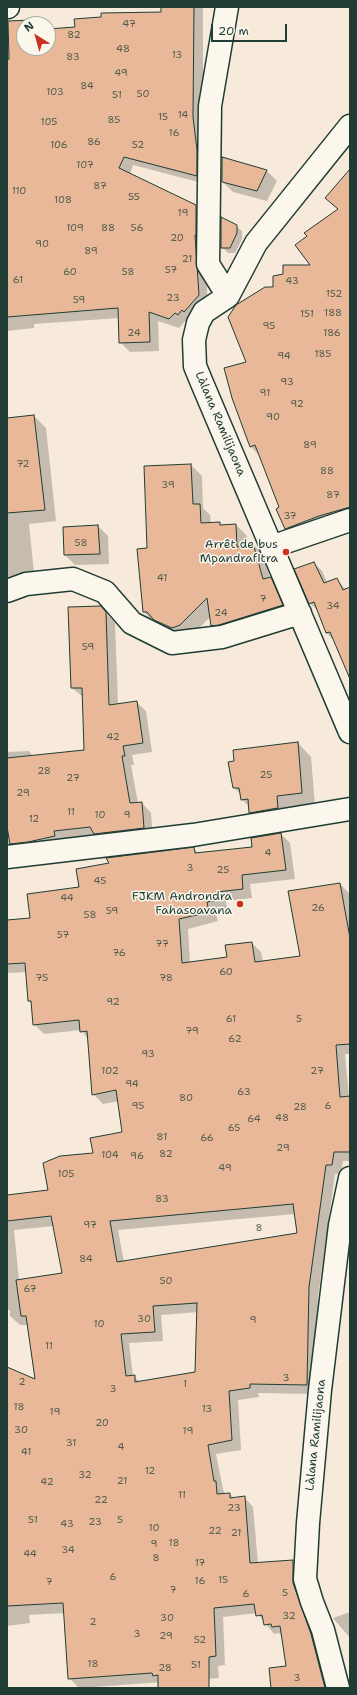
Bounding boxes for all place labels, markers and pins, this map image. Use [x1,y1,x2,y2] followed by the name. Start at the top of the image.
[200,538,278,566] place label: Arrêt de bus Mpandrafitra
[281,547,291,557] marker: Arrêt de bus Mpandrafitra
[132,890,232,918] place label: FJKM Androndra Fahasoavana
[235,899,245,909] marker: FJKM Androndra Fahasoavana

